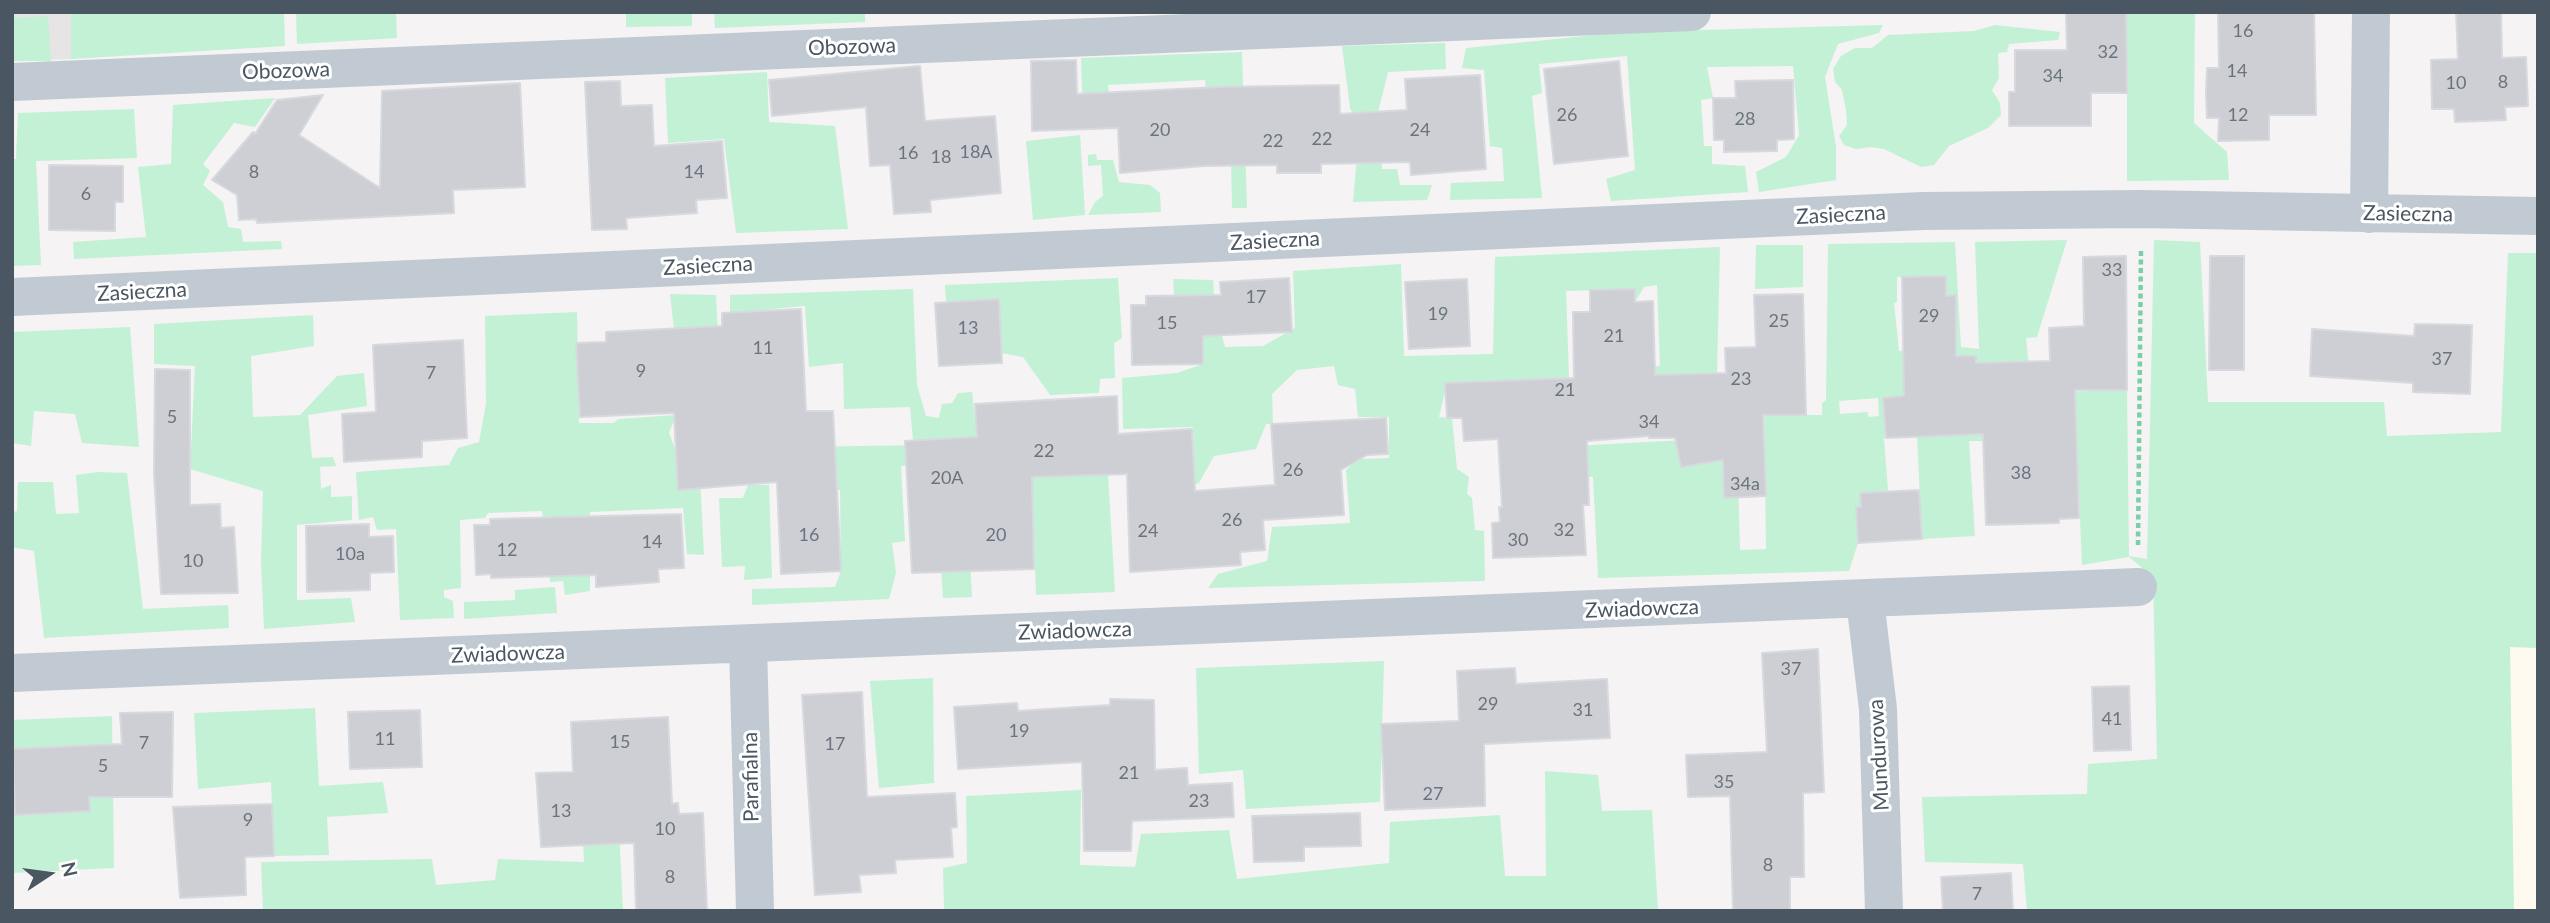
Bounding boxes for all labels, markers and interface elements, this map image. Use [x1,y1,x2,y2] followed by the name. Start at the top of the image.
[2233,20,2253,42] house number: 16
[808,33,896,61] street label: Obozowa
[2098,41,2118,63] house number: 32
[242,57,330,85] street label: Obozowa
[2227,60,2247,82] house number: 14
[2043,65,2063,87] house number: 34
[2498,71,2508,93] house number: 8
[2446,72,2466,94] house number: 10
[1557,104,1577,126] house number: 26
[2228,104,2248,126] house number: 12
[1735,108,1755,130] house number: 28
[1150,119,1170,141] house number: 20
[1410,119,1430,141] house number: 24
[1312,128,1332,150] house number: 22
[1263,130,1283,152] house number: 22
[959,141,993,163] house number: 18A
[898,142,918,164] house number: 16
[931,146,951,168] house number: 18
[249,161,259,183] house number: 8
[684,161,704,183] house number: 14
[81,183,91,205] house number: 6
[1795,200,1887,230] street label: Zasieczna
[2363,201,2453,227] street label: Zasieczna
[1229,226,1321,256] street label: Zasieczna
[662,251,754,281] street label: Zasieczna
[2102,259,2122,281] house number: 33
[96,277,188,307] street label: Zasieczna
[1246,286,1266,308] house number: 17
[1428,303,1448,325] house number: 19
[1919,305,1939,327] house number: 29
[1769,310,1789,332] house number: 25
[1157,312,1177,334] house number: 15
[958,317,978,339] house number: 13
[1604,325,1624,347] house number: 21
[753,337,773,359] house number: 11
[2432,348,2452,370] house number: 37
[636,360,646,382] house number: 9
[426,362,436,384] house number: 7
[1731,368,1751,390] house number: 23
[1555,379,1575,401] house number: 21
[167,406,177,428] house number: 5
[1639,411,1659,433] house number: 34
[1034,440,1054,462] house number: 22
[1283,459,1303,481] house number: 26
[2011,462,2031,484] house number: 38
[930,467,964,489] house number: 20A
[1730,473,1760,495] house number: 34a
[1222,509,1242,531] house number: 26
[1554,519,1574,541] house number: 32
[1138,520,1158,542] house number: 24
[799,524,819,546] house number: 16
[986,524,1006,546] house number: 20
[1508,529,1528,551] house number: 30
[642,531,662,553] house number: 14
[497,539,517,561] house number: 12
[335,543,365,565] house number: 10a
[183,550,203,572] house number: 10
[1585,594,1699,624] street label: Zwiadowcza
[1018,616,1132,646] street label: Zwiadowcza
[451,639,565,669] street label: Zwiadowcza
[1781,658,1801,680] house number: 37
[1478,693,1498,715] house number: 29
[1863,698,1895,812] street label: Mundurowa
[1573,699,1593,721] house number: 31
[2102,708,2122,730] house number: 41
[1009,720,1029,742] house number: 19
[375,728,395,750] house number: 11
[610,731,630,753] house number: 15
[139,732,149,754] house number: 7
[738,732,764,822] street label: Parafialna
[825,733,845,755] house number: 17
[98,755,108,777] house number: 5
[1119,762,1139,784] house number: 21
[1714,771,1734,793] house number: 35
[1423,783,1443,805] house number: 27
[1189,790,1209,812] house number: 23
[551,800,571,822] house number: 13
[243,809,253,831] house number: 9
[655,818,675,840] house number: 10
[14,839,84,909] north arrow
[1763,854,1773,876] house number: 8
[57,859,83,879] text: N
[665,866,675,888] house number: 8
[1972,883,1982,905] house number: 7

